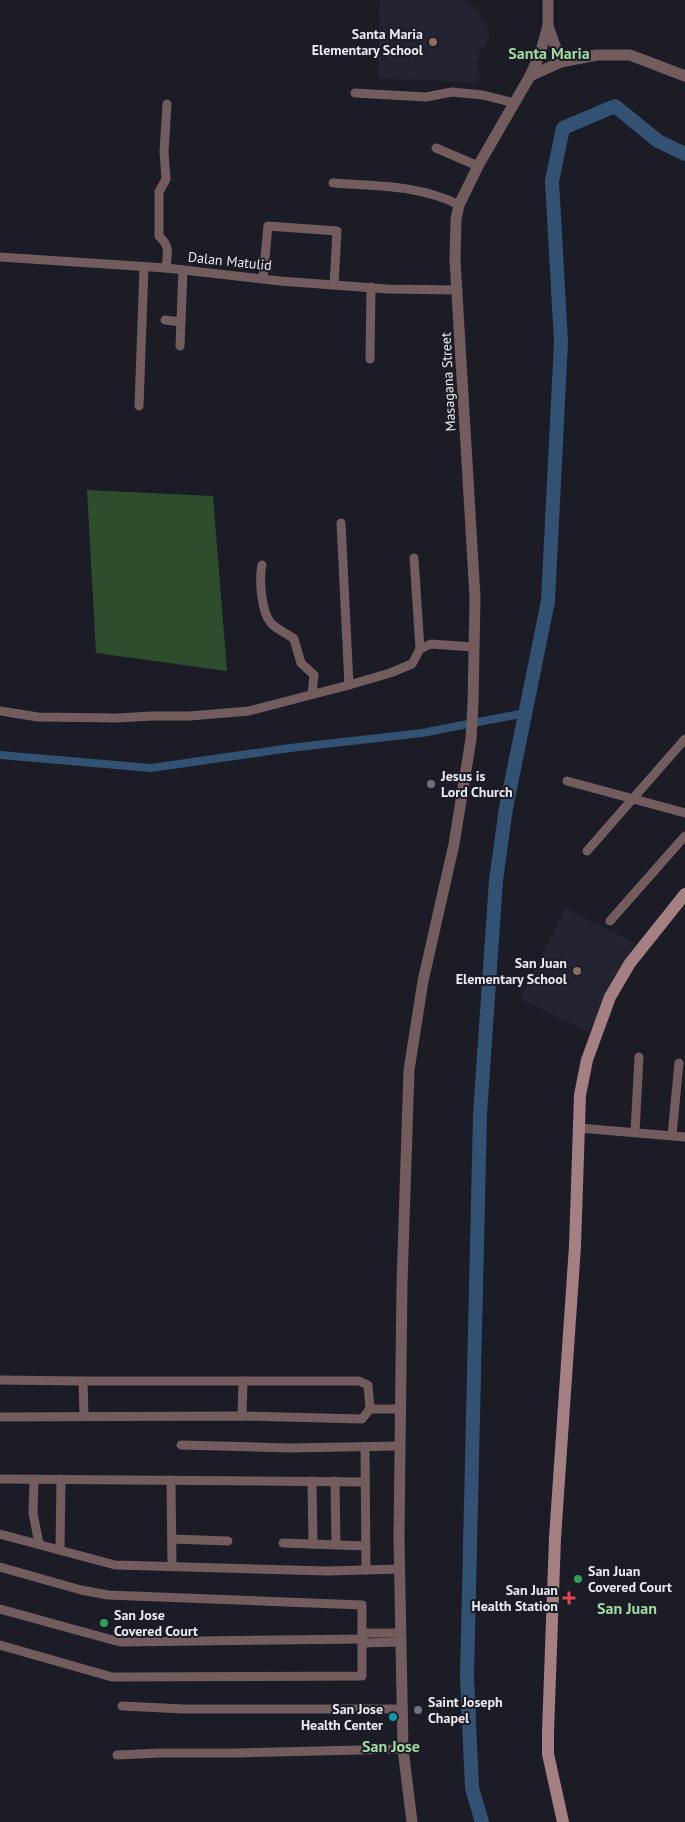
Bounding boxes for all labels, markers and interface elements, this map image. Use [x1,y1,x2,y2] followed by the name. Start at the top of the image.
[312,25,424,59] place label: Santa Maria Elementary School
[427,36,439,48] marker: Santa Maria Elementary School
[508,43,590,63] district label: Santa Maria
[187,248,273,274] street label: Dalan Matulid
[436,332,460,432] street label: Masagana Street
[440,767,513,801] place label: Jesus is Lord Church
[425,778,437,790] marker: Jesus is Lord Church
[456,954,568,988] place label: San Juan Elementary School
[571,965,583,977] marker: San Juan Elementary School
[588,1562,672,1596] place label: San Juan Covered Court
[572,1573,584,1585] marker: San Juan Covered Court
[472,1581,558,1615] place label: San Juan Health Station
[562,1591,576,1605] marker: San Juan Health Station
[597,1598,657,1618] district label: San Juan
[114,1606,198,1640] place label: San Jose Covered Court
[98,1617,110,1629] marker: San Jose Covered Court
[428,1693,503,1727] place label: Saint Joseph Chapel
[301,1700,383,1734] place label: San Jose Health Center
[412,1704,424,1716] marker: Saint Joseph Chapel
[387,1711,399,1723] marker: San Jose Health Center
[362,1736,420,1756] district label: San Jose

